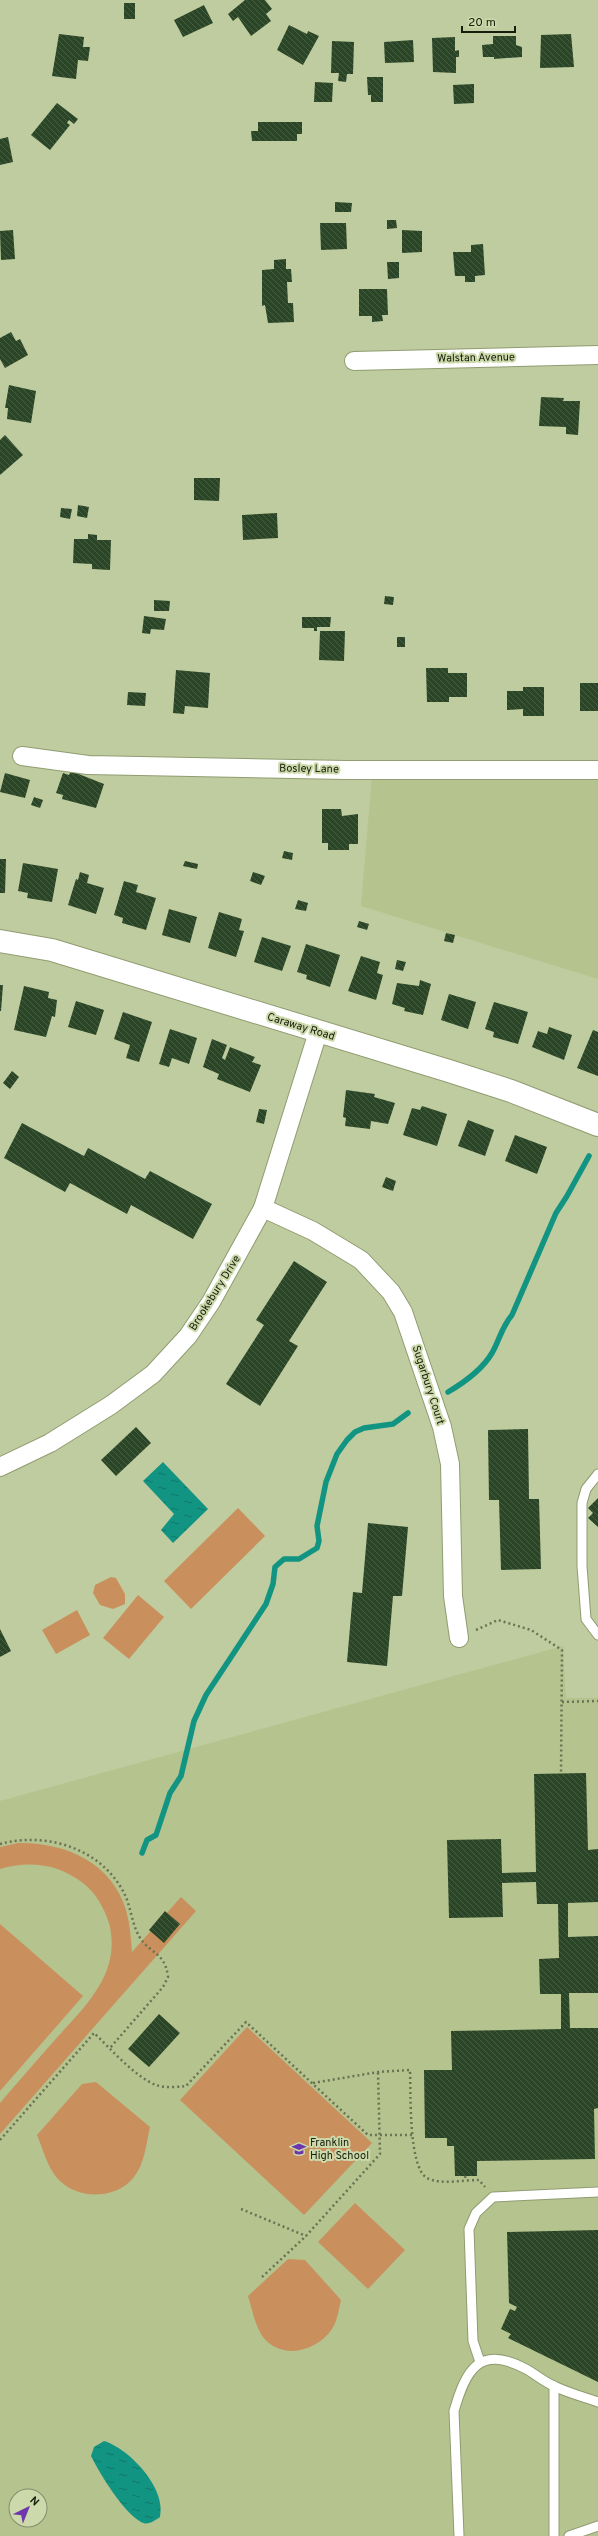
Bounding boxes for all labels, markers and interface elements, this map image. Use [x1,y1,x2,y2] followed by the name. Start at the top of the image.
[462,8,515,34] scale bar
[468,15,496,31] text: 20 m
[437,350,515,366] street label: Walstan Avenue
[279,761,339,777] street label: Bosley Lane
[265,1010,337,1044] street label: Caraway Road
[186,1253,244,1333] street label: Brookebury Drive
[409,1344,447,1426] street label: Sugarbury Court
[310,2136,369,2163] place label: Franklin High School
[291,2141,307,2157] school or university icon: Franklin High School
[8,2488,48,2528] north arrow
[26,2494,42,2509] text: N

